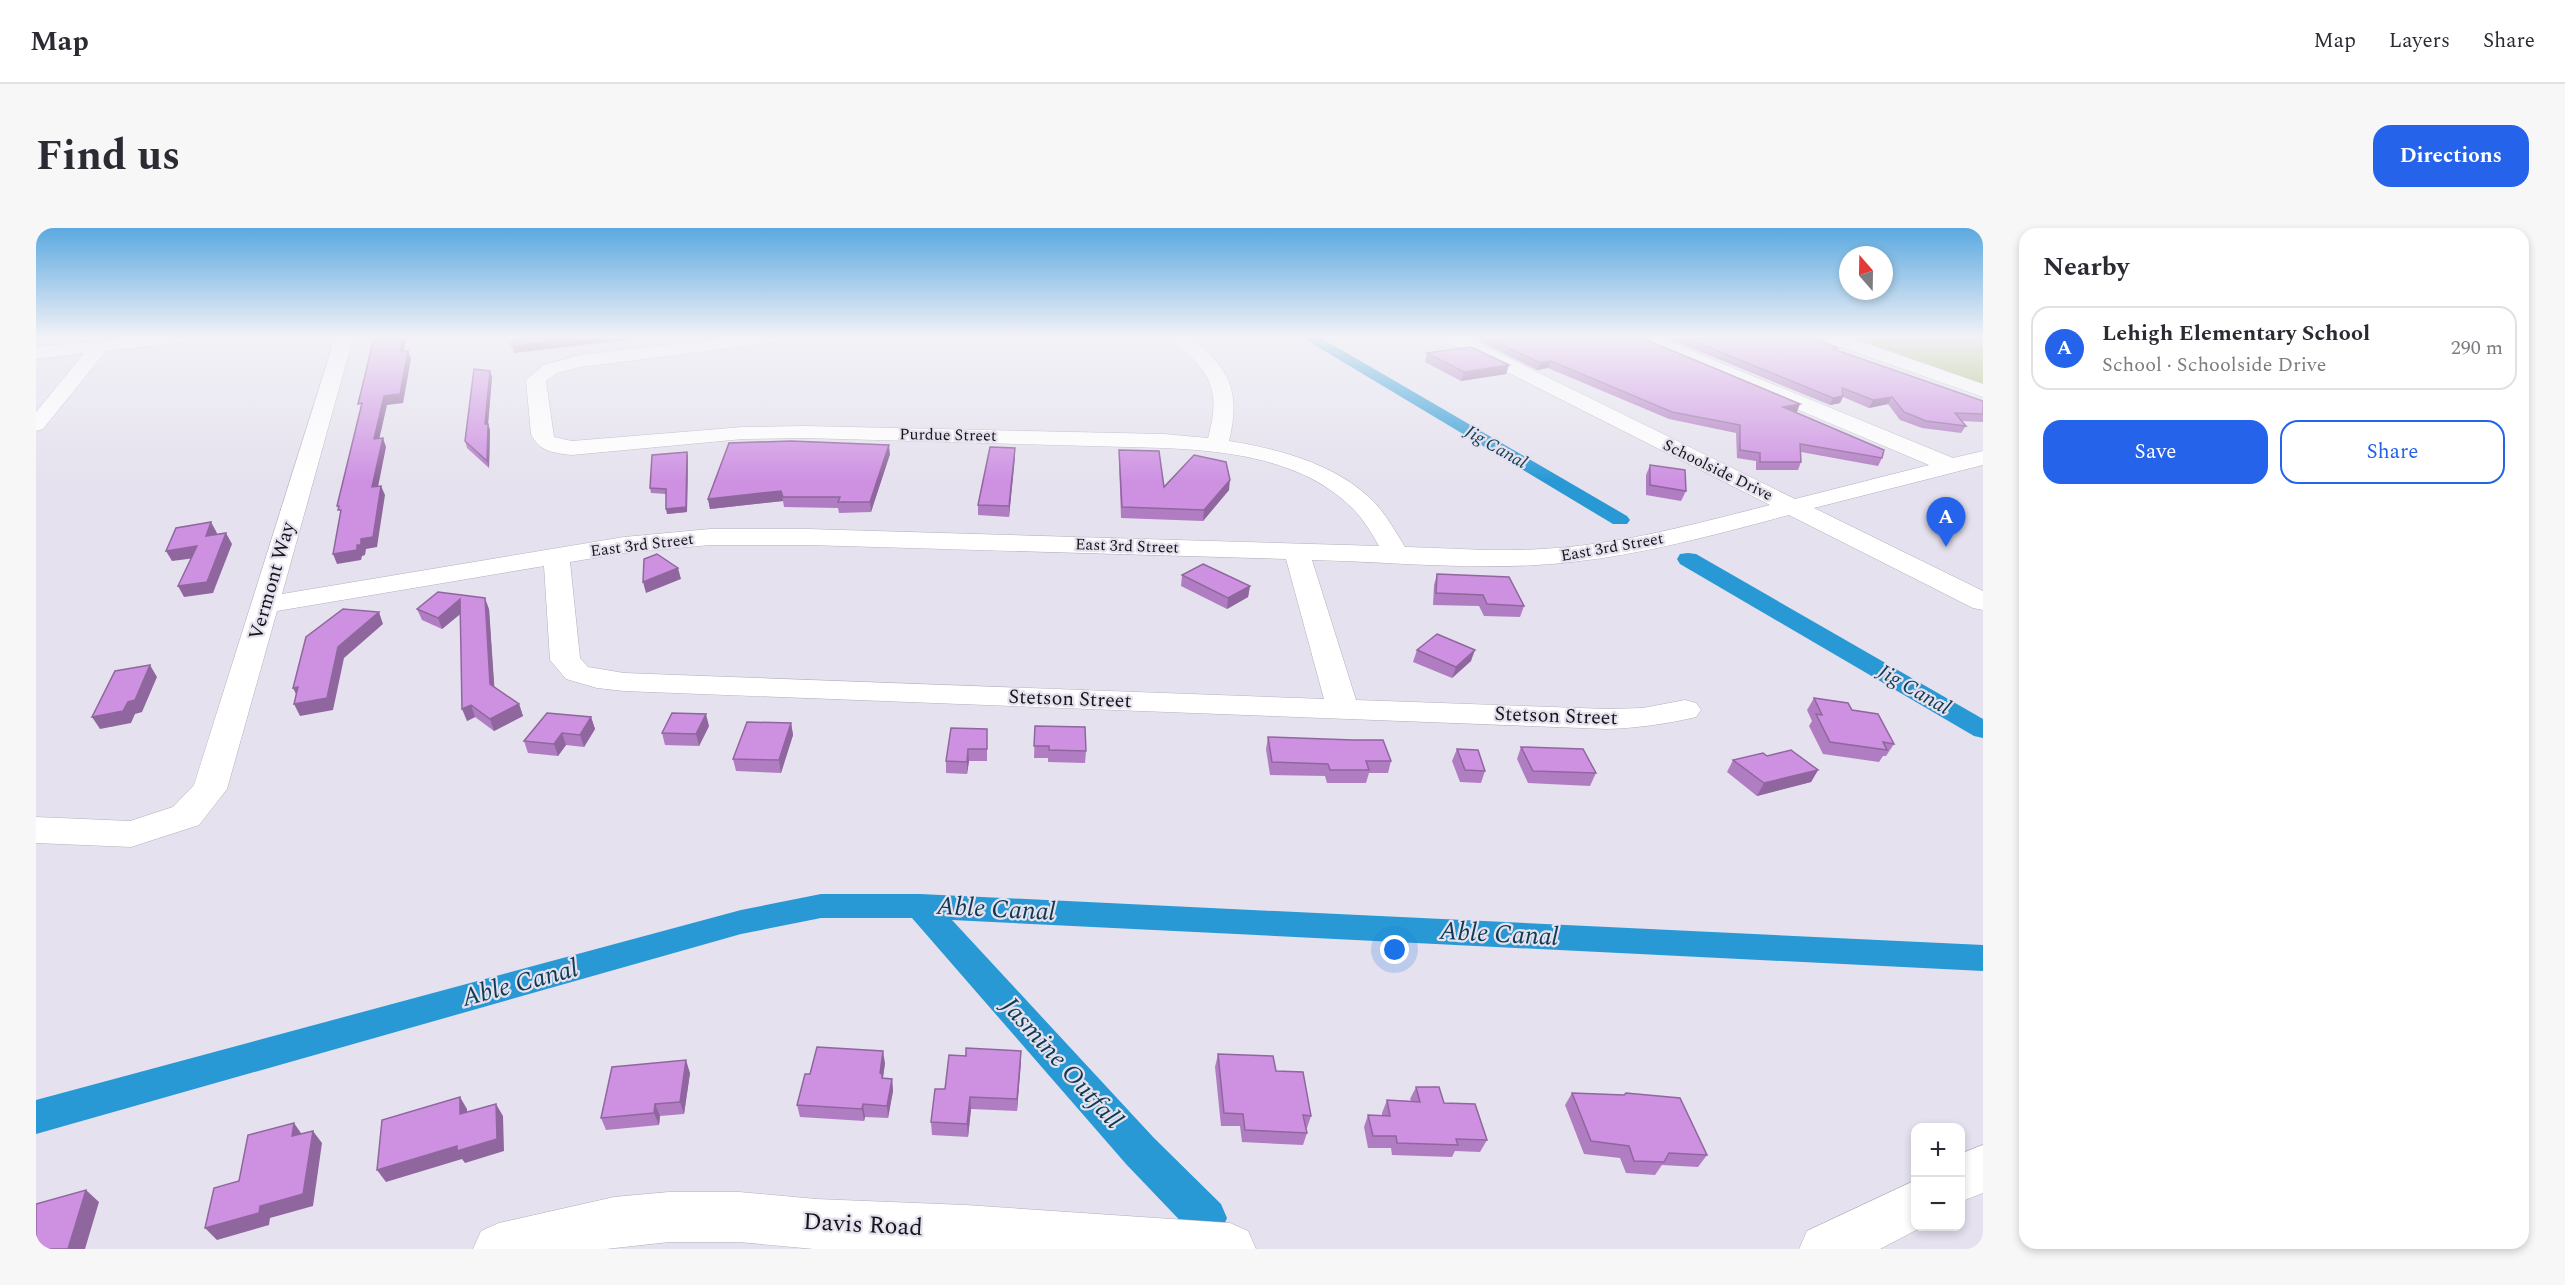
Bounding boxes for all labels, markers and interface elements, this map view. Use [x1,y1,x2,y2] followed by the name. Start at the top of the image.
[30,20,89,63] text: Map
[2314,25,2356,57] text: Map
[2389,25,2450,57] text: Layers
[2483,25,2535,57] text: Share
[36,125,180,188] text: Find us
[2373,125,2529,187] button: Directions
[1839,246,1893,300] north arrow
[2043,247,2129,287] text: Nearby
[2102,317,2370,350] text: Lehigh Elementary School
[2057,333,2072,363] text: A
[2451,333,2503,363] text: 290 m
[2102,350,2326,380] text: School · Schoolside Drive
[1458,417,1533,476] water label: Jig Canal
[2043,420,2268,484] button: Save
[2280,420,2505,484] button: Share
[899,422,997,448] street label: Purdue Street
[1659,433,1777,507] street label: Schoolside Drive
[1926,498,1966,547] pin: A
[241,517,304,644] street label: Vermont Way
[1559,526,1666,568] street label: East 3rd Street
[589,527,695,563] street label: East 3rd Street
[1075,532,1180,560] street label: East 3rd Street
[1870,655,1957,724] water label: Jig Canal
[1008,682,1132,716] street label: Stetson Street
[1494,699,1618,733] street label: Stetson Street
[935,886,1057,932] water label: Able Canal
[1438,911,1560,957] water label: Able Canal
[1380,935,1409,964] your location
[456,948,583,1018] water label: Able Canal
[990,986,1133,1138] water label: Jasmine Outfall
[1911,1123,1965,1231] map controls
[1911,1123,1965,1177] button: +
[1911,1177,1965,1231] button: −
[802,1204,924,1246] street label: Davis Road

